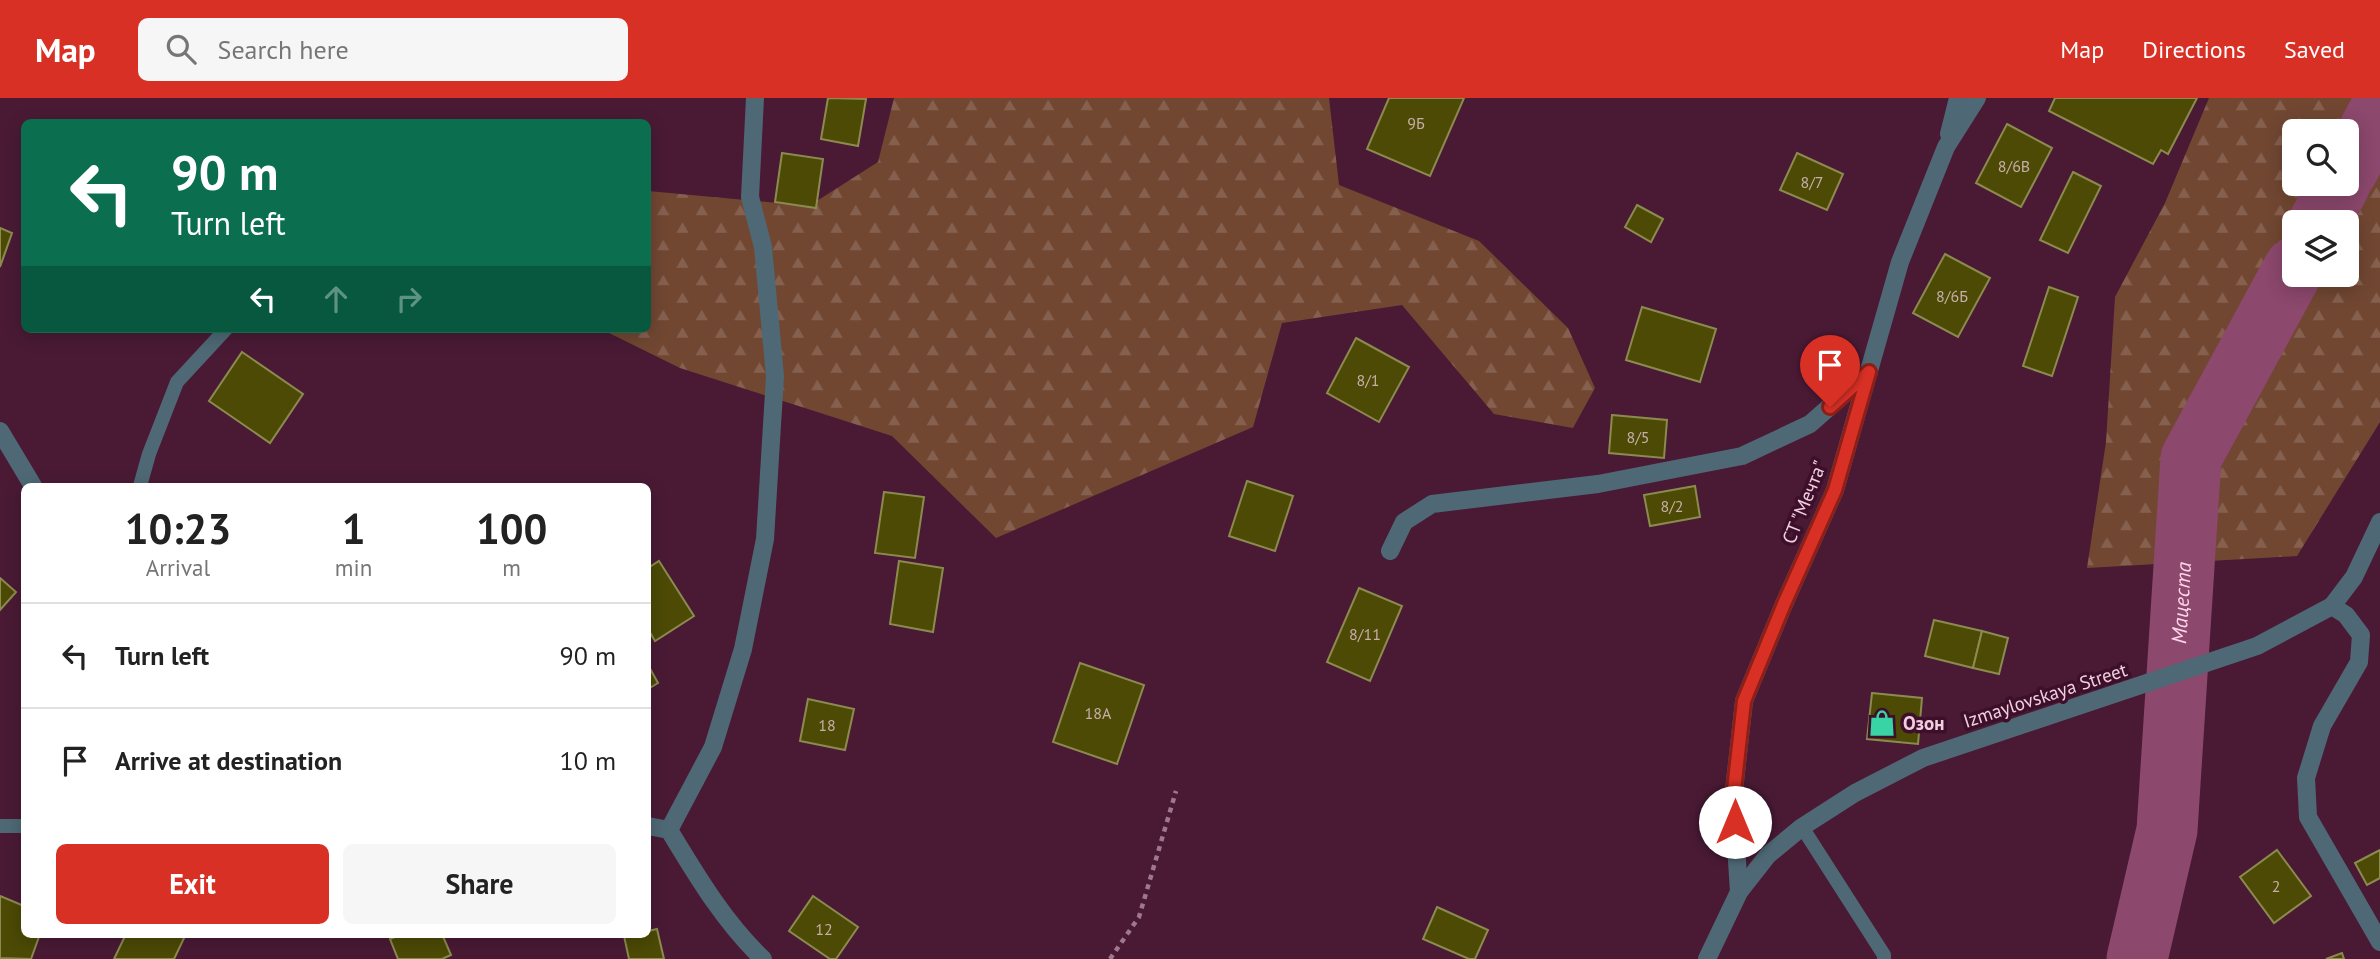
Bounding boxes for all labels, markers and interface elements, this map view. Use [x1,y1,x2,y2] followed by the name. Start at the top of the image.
[138,18,628,81] search box
[35,28,96,71] text: Map
[162,30,200,68] icon: search
[218,33,349,66] text: Search here
[2060,34,2104,65] text: Map
[2142,34,2246,65] text: Directions
[2284,34,2345,65] text: Saved
[1407,113,1425,133] house number: 9Б
[2282,119,2359,287] map controls
[2282,119,2359,196] button: search
[171,140,278,204] text: 90 m
[56,147,147,238] icon: left
[1998,156,2030,176] house number: 8/6В
[1800,172,1824,192] house number: 8/7
[171,202,286,244] text: Turn left
[2282,210,2359,287] button: layers
[244,280,282,318] icon: left
[317,280,355,318] icon: ahead
[390,280,428,318] icon: right
[1936,286,1968,306] house number: 8/6Б
[1800,335,1860,407] pin
[1811,346,1849,384] icon: arrive
[1356,370,1380,390] house number: 8/1
[1626,427,1650,447] house number: 8/5
[1776,457,1832,547] street label: СТ "Мечта"
[1660,496,1684,516] house number: 8/2
[125,501,231,556] text: 10:23
[342,501,365,556] text: 1
[476,501,547,556] text: 100
[146,553,210,582] text: Arrival
[335,553,372,582] text: min
[502,553,521,582] text: m
[2165,560,2197,645] water label: Мацеста
[1349,624,1381,644] house number: 8/11
[56,637,94,675] icon: left
[115,639,209,672] text: Turn left
[560,639,616,672] text: 90 m
[1960,657,2130,733] street label: Izmaylovskaya Street
[1085,703,1112,723] house number: 18А
[1867,708,1897,738] shop icon: Озон
[1903,711,1944,735] place label: Озон
[818,715,836,735] house number: 18
[56,742,94,780] icon: arrive
[115,744,342,777] text: Arrive at destination
[560,744,616,777] text: 10 m
[1698,785,1772,859] position arrow
[56,844,329,924] button: Exit
[343,844,616,924] button: Share
[2272,876,2280,896] house number: 2
[815,919,833,939] house number: 12

